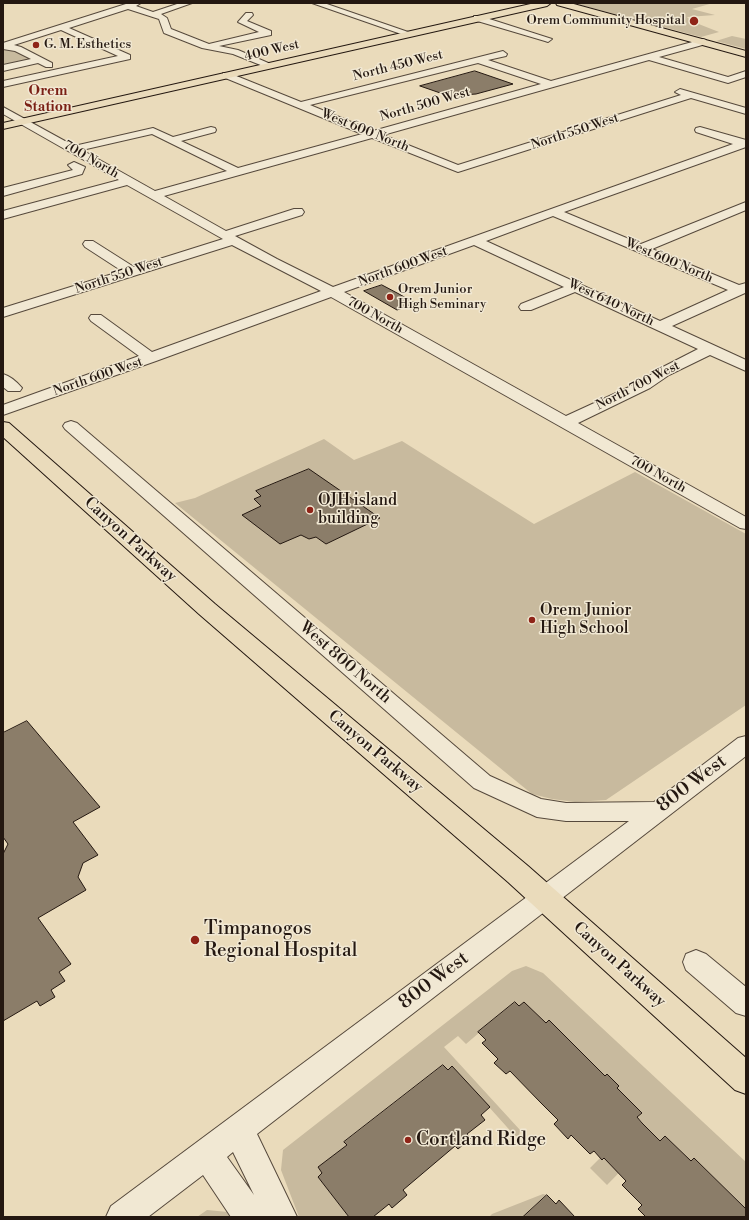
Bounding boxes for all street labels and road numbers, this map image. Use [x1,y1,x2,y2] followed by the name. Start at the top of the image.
[243,37,301,65] street label: 400 West
[351,47,445,85] street label: North 450 West
[378,85,472,125] street label: North 500 West
[319,106,411,156] street label: West 600 North
[529,110,621,154] street label: North 550 West
[60,138,122,182] street label: 700 North
[623,236,715,286] street label: West 600 North
[356,244,450,290] street label: North 600 West
[73,254,165,298] street label: North 550 West
[566,276,656,330] street label: West 640 North
[344,294,406,338] street label: 700 North
[51,354,145,400] street label: North 600 West
[593,358,683,414] street label: North 700 West
[627,453,689,497] street label: 700 North
[80,493,180,587] street label: Canyon Parkway
[295,618,395,708] street label: West 800 North
[324,707,426,797] street label: Canyon Parkway
[653,750,731,818] street label: 800 West
[569,918,669,1012] street label: Canyon Parkway
[395,947,473,1015] street label: 800 West

